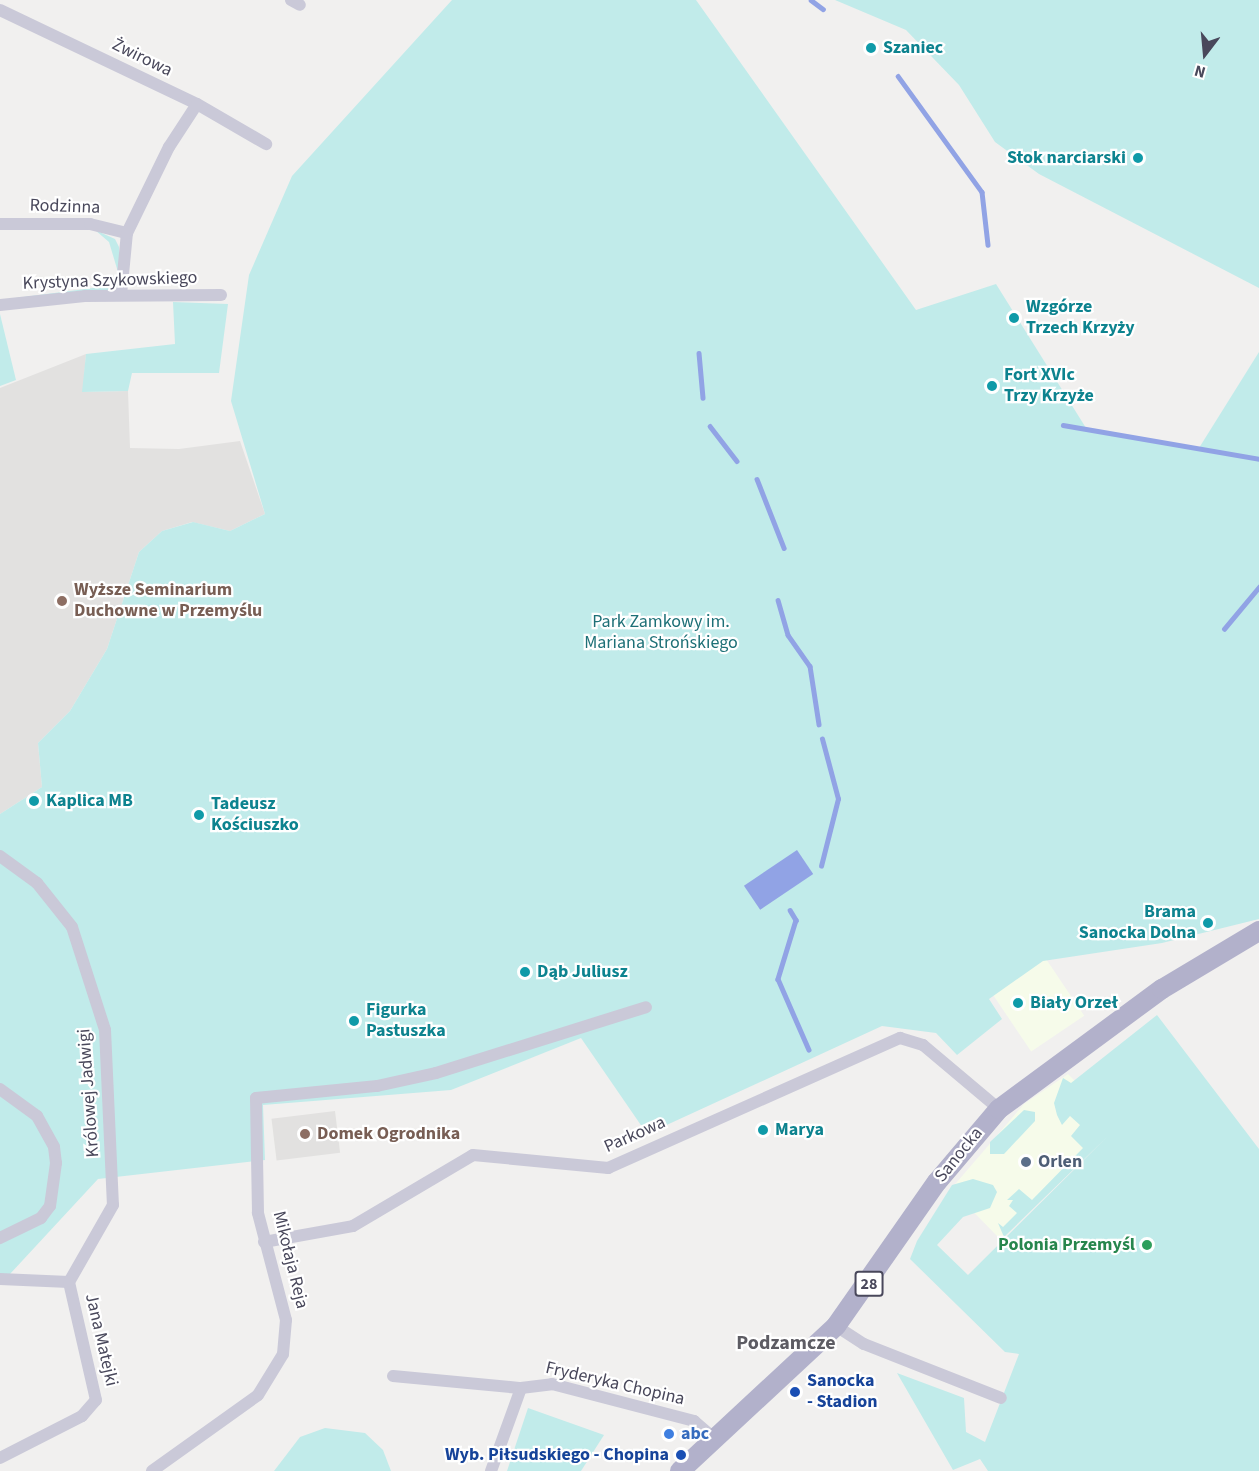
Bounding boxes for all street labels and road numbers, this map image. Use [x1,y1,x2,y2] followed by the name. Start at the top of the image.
[108,34,176,82] street label: Żwirowa
[29,195,101,219] street label: Rodzinna
[22,267,198,295] street label: Krystyna Szykowskiego
[74,1028,104,1158] street label: Królowej Jadwigi
[601,1112,669,1158] street label: Parkowa
[930,1123,988,1187] street label: Sanocka
[267,1209,313,1311] street label: Mikołaja Reja
[854,1271,884,1297] road number: 28
[80,1291,122,1389] street label: Jana Matejki
[543,1357,687,1411] street label: Fryderyka Chopina

